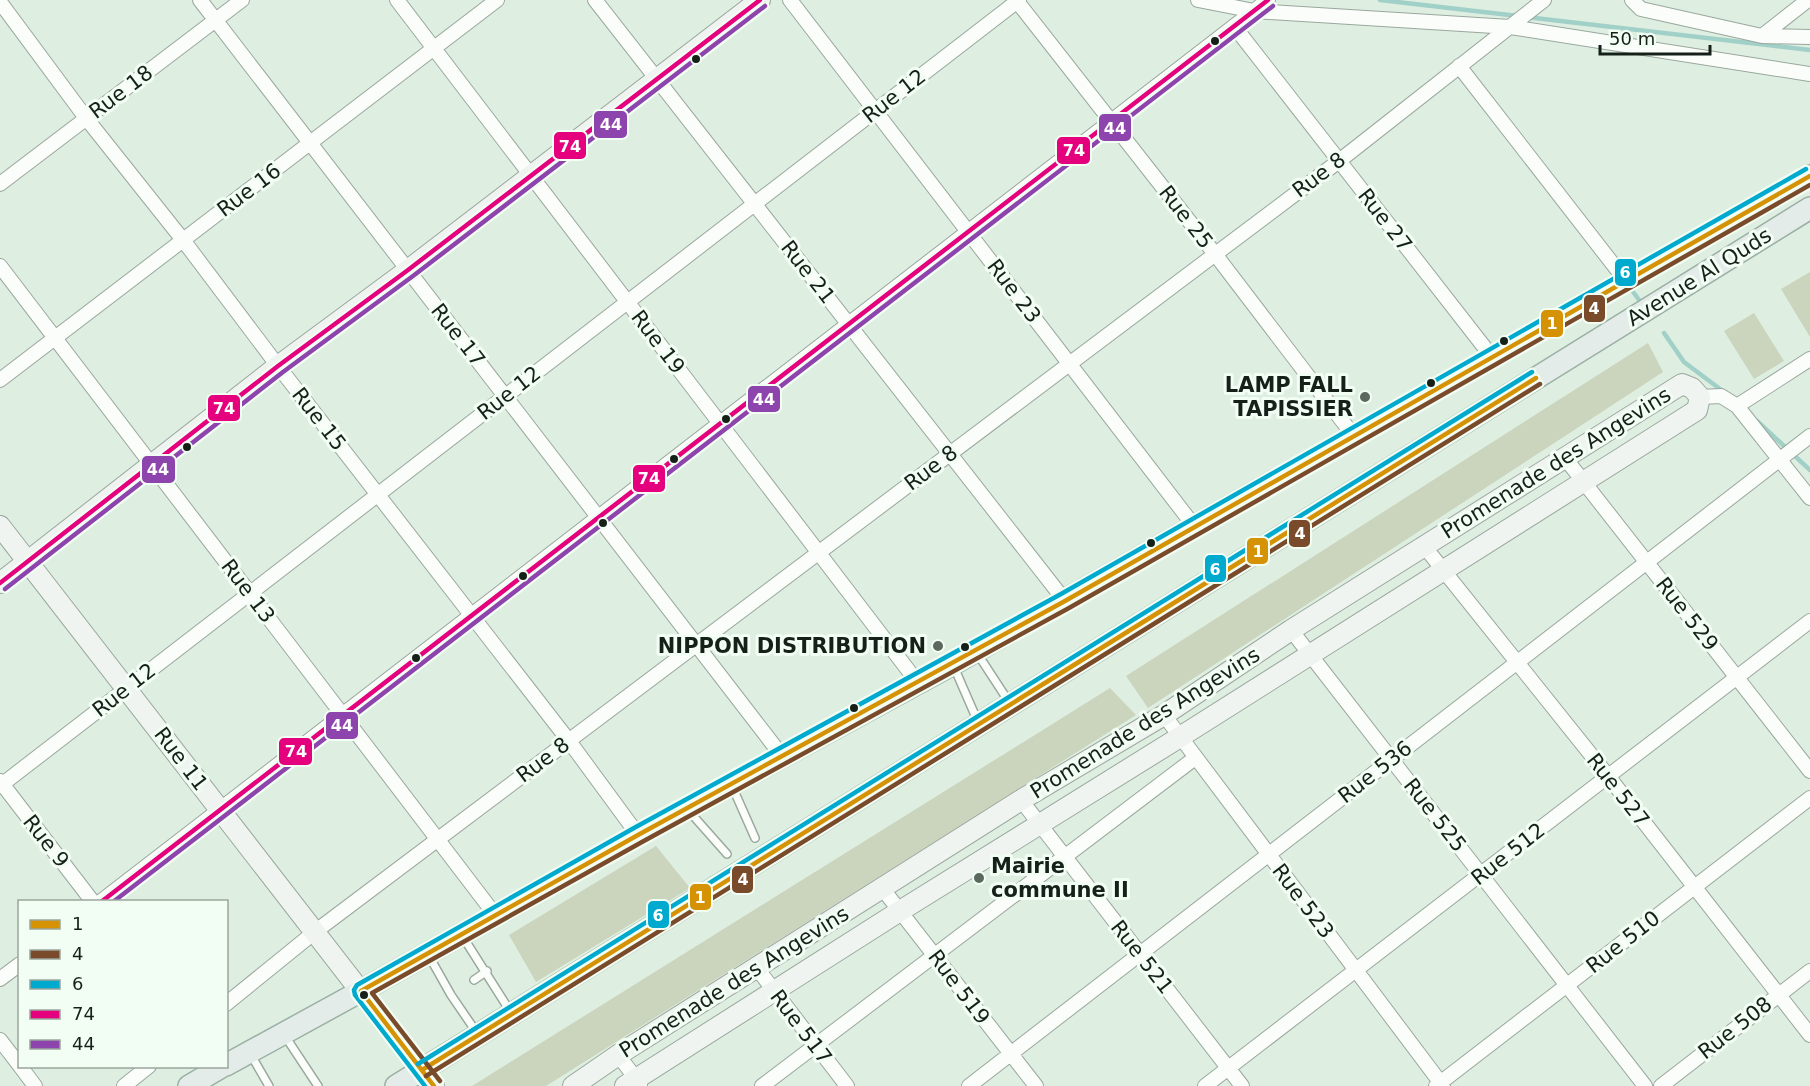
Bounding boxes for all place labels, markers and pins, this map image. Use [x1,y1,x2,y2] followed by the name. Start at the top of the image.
[1209,35,1221,47] unlabelled marker
[690,53,702,65] unlabelled marker
[1498,335,1510,347] unlabelled marker
[1225,373,1353,421] place label: LAMP FALL TAPISSIER
[1425,377,1437,389] unlabelled marker
[1358,390,1372,404] marker: LAMP FALL TAPISSIER
[720,413,732,425] unlabelled marker
[181,441,193,453] unlabelled marker
[668,453,680,465] unlabelled marker
[597,517,609,529] unlabelled marker
[1145,537,1157,549] unlabelled marker
[517,570,529,582] unlabelled marker
[658,634,926,658] place label: NIPPON DISTRIBUTION
[931,639,945,653] marker: NIPPON DISTRIBUTION
[959,641,971,653] unlabelled marker
[410,652,422,664] unlabelled marker
[848,702,860,714] unlabelled marker
[991,854,1129,902] place label: Mairie commune II
[972,871,986,885] marker: Mairie commune II
[358,989,370,1001] unlabelled marker

